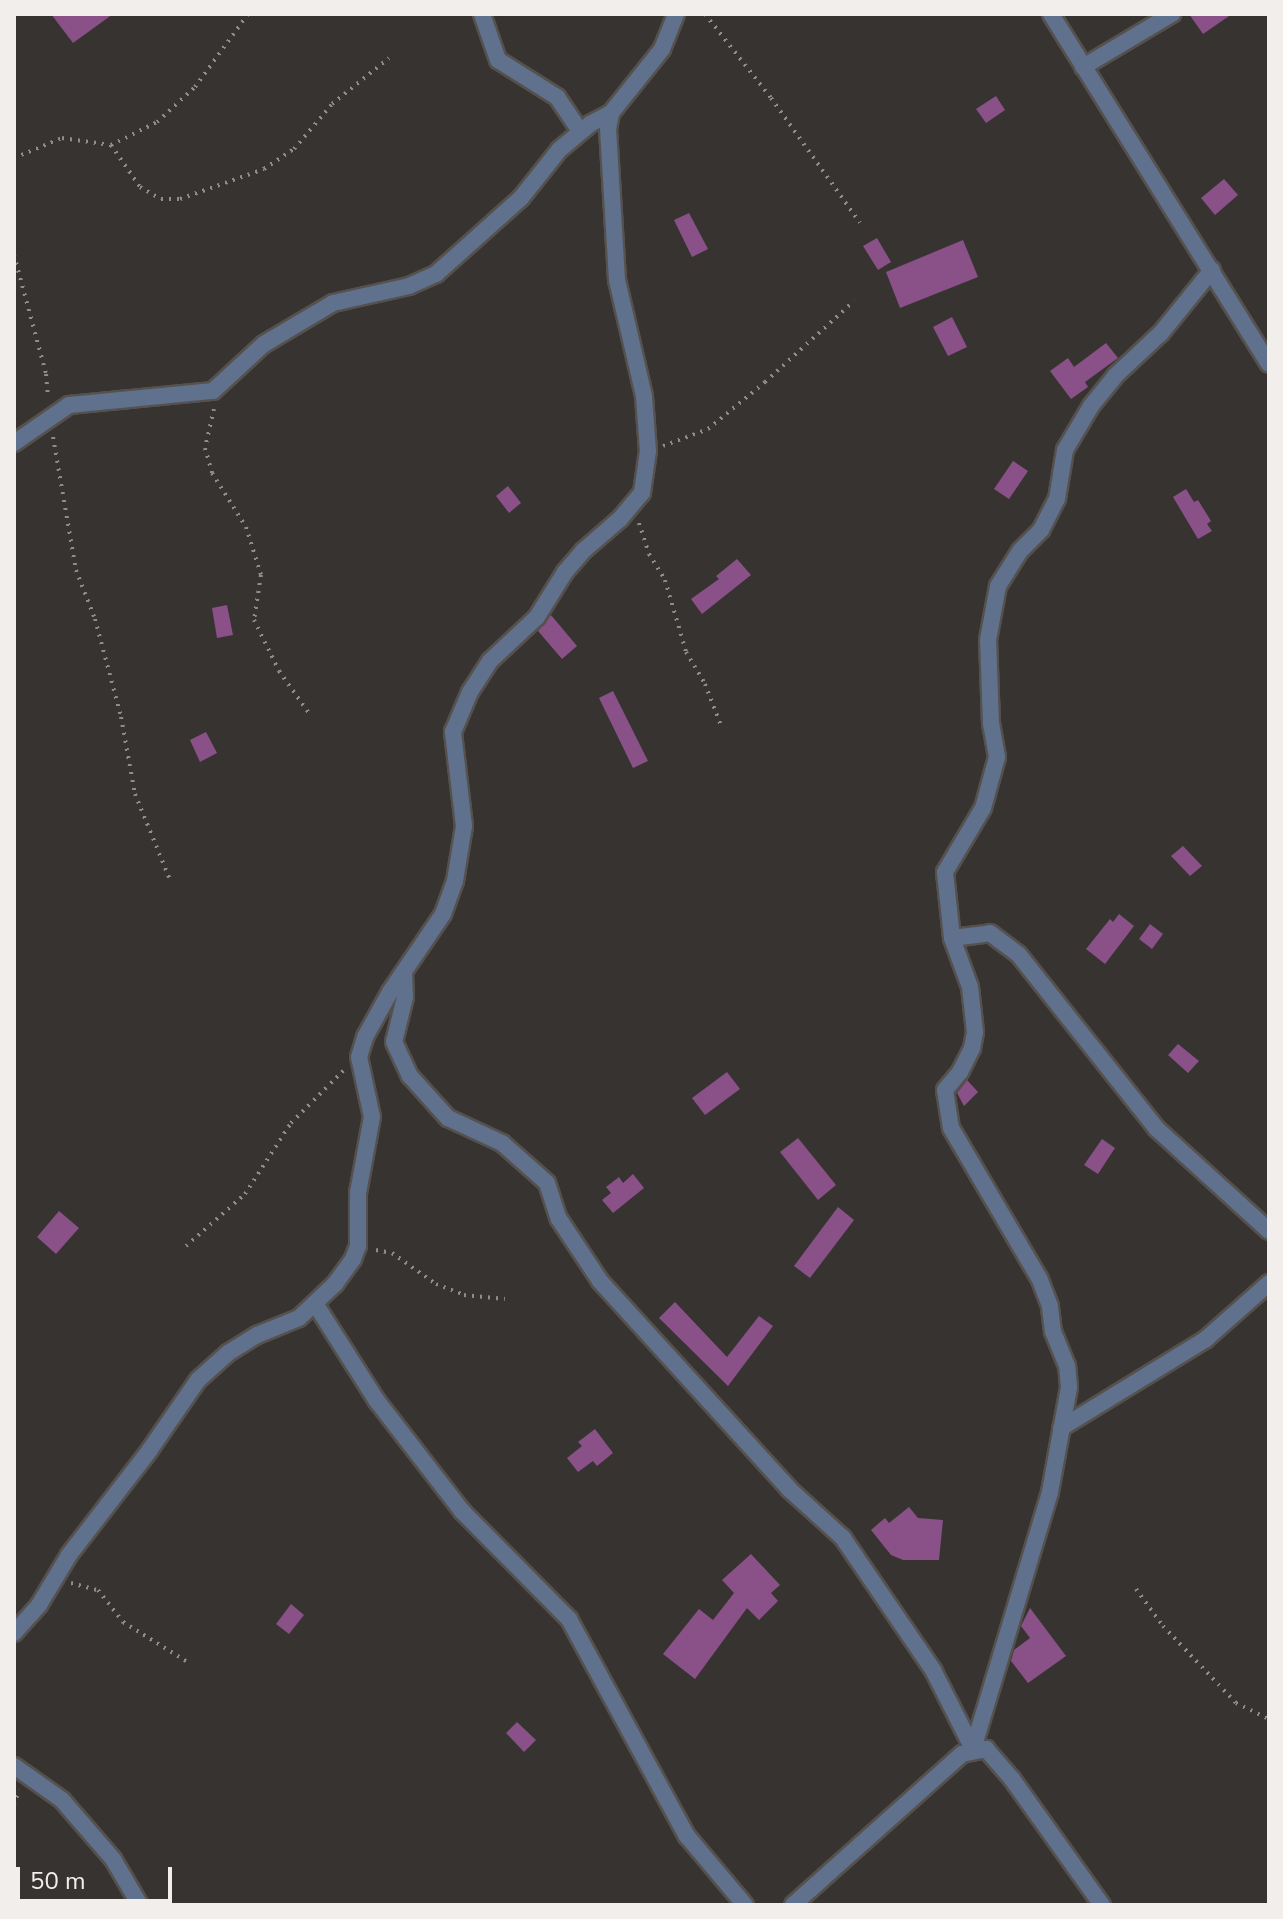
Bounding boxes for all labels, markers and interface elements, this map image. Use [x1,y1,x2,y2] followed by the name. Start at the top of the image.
[20,1851,176,1901] scale bar
[30,1865,86,1897] text: 50 m

